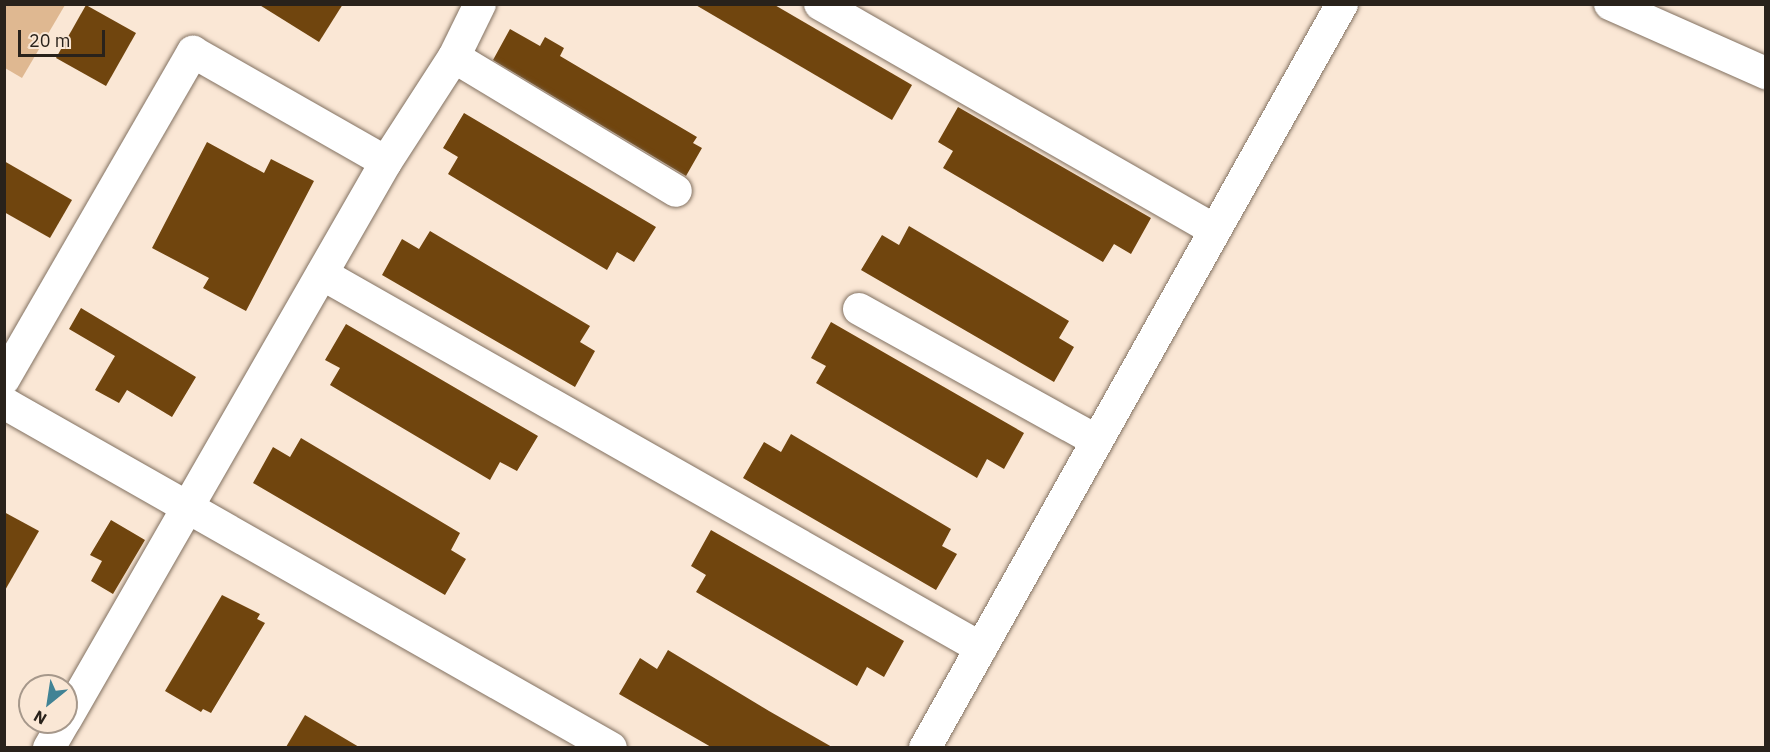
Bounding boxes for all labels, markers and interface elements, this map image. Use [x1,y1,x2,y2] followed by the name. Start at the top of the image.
[21,18,108,56] scale bar
[29,29,71,52] text: 20 m
[18,674,78,734] north arrow
[30,706,50,729] text: N

